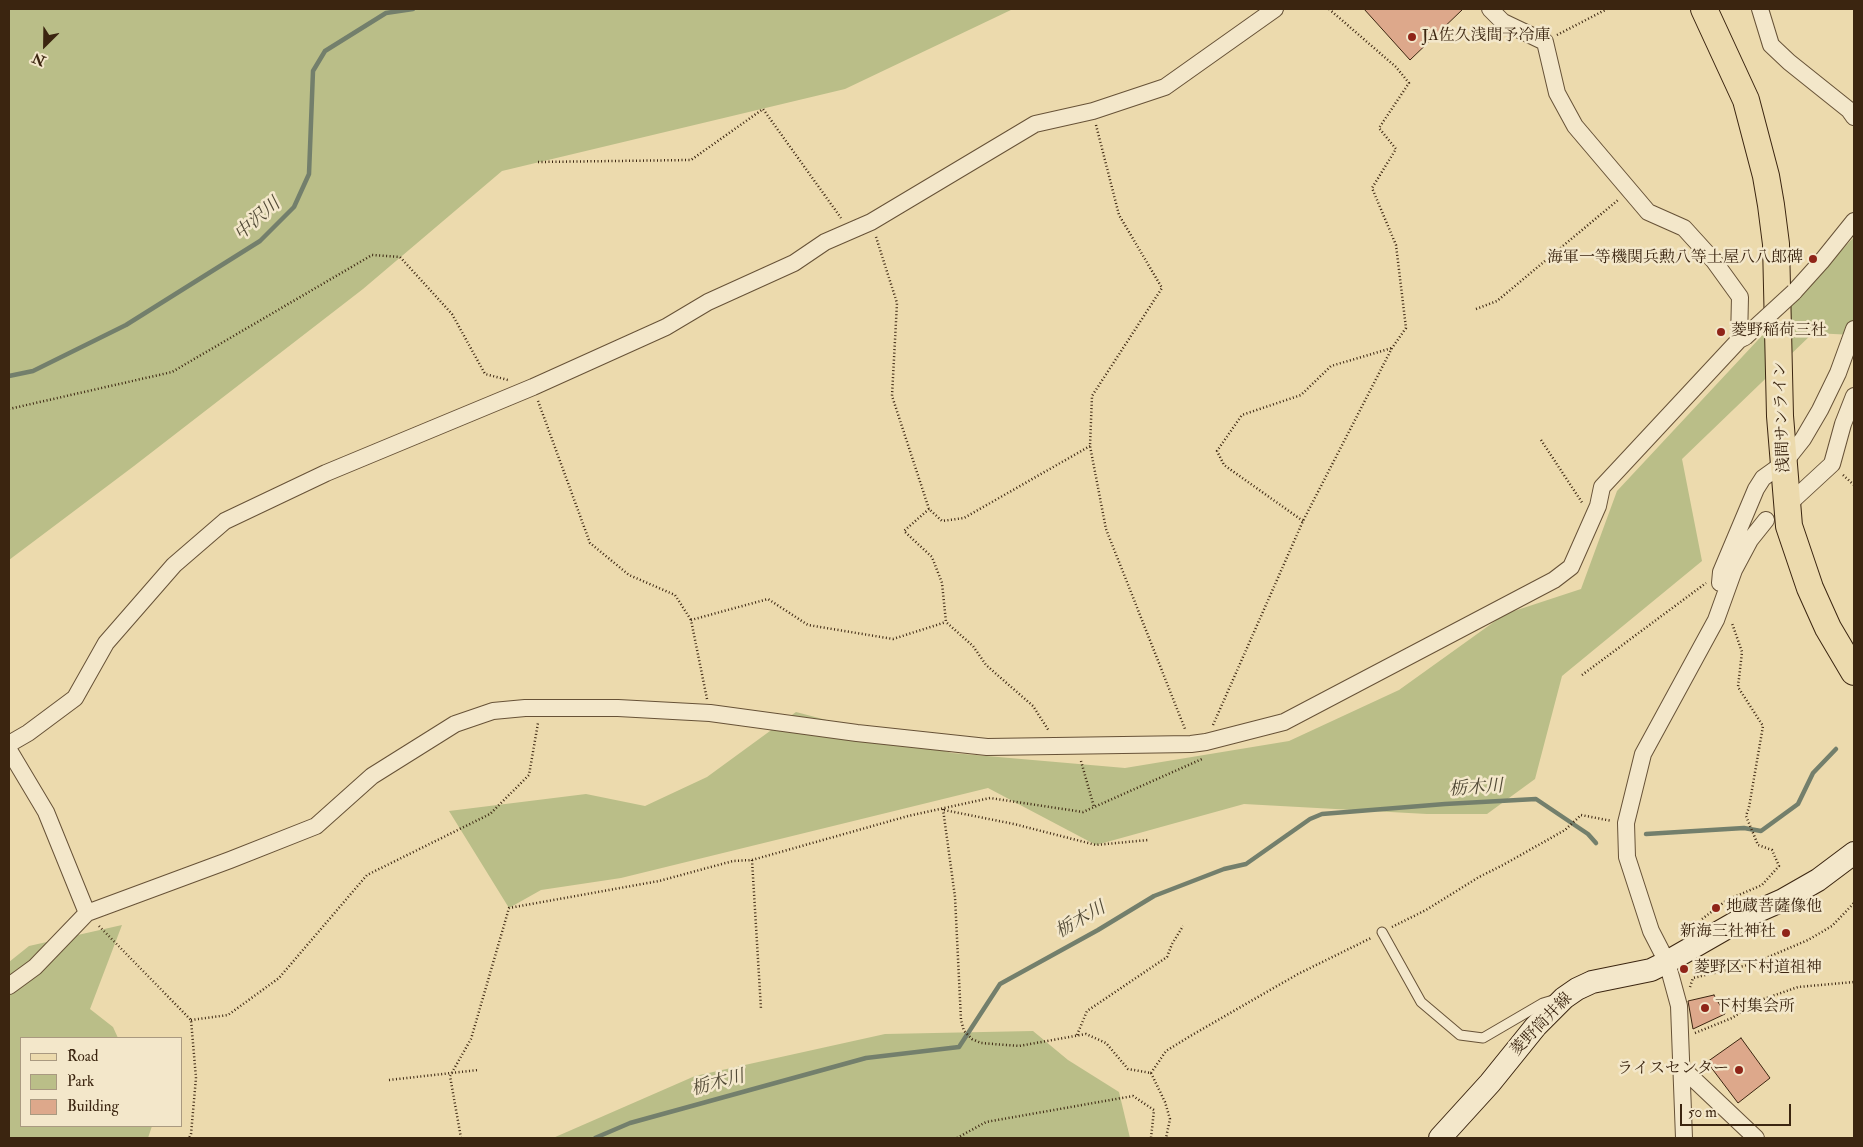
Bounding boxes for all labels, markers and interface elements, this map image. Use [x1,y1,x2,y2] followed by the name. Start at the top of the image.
[20,20,70,70] north arrow
[1422,27,1551,47] place label: JA佐久浅間予冷庫
[1406,31,1418,43] marker: JA佐久浅間予冷庫
[30,49,48,70] text: N
[231,194,285,246] water label: 中沢川
[1547,249,1803,269] place label: 海軍一等機関兵勲八等土屋八八郎碑
[1807,253,1819,265] marker: 海軍一等機関兵勲八等土屋八八郎碑
[1731,322,1827,342] place label: 菱野稲荷三社
[1715,326,1727,338] marker: 菱野稲荷三社
[1771,361,1795,473] street label: 浅間サンライン
[1448,776,1504,802] water label: 栃木川
[1052,898,1110,944] water label: 栃木川
[1726,898,1822,918] place label: 地蔵菩薩像他
[1710,902,1722,914] marker: 地蔵菩薩像他
[1680,923,1776,943] place label: 新海三社神社
[1780,927,1792,939] marker: 新海三社神社
[1694,959,1822,979] place label: 菱野区下村道祖神
[1678,963,1690,975] marker: 菱野区下村道祖神
[1507,990,1577,1060] street label: 菱野筒井線
[1715,998,1795,1018] place label: 下村集会所
[1699,1002,1711,1014] marker: 下村集会所
[20,1037,182,1127] legend
[67,1047,98,1066] text: Road
[1617,1060,1729,1080] place label: ライスセンター
[1733,1064,1745,1076] marker: ライスセンター
[689,1067,747,1101] water label: 栃木川
[67,1072,94,1091] text: Park
[1683,1094,1794,1126] scale bar
[67,1097,119,1116] text: Building
[1688,1103,1717,1122] text: 50 m

